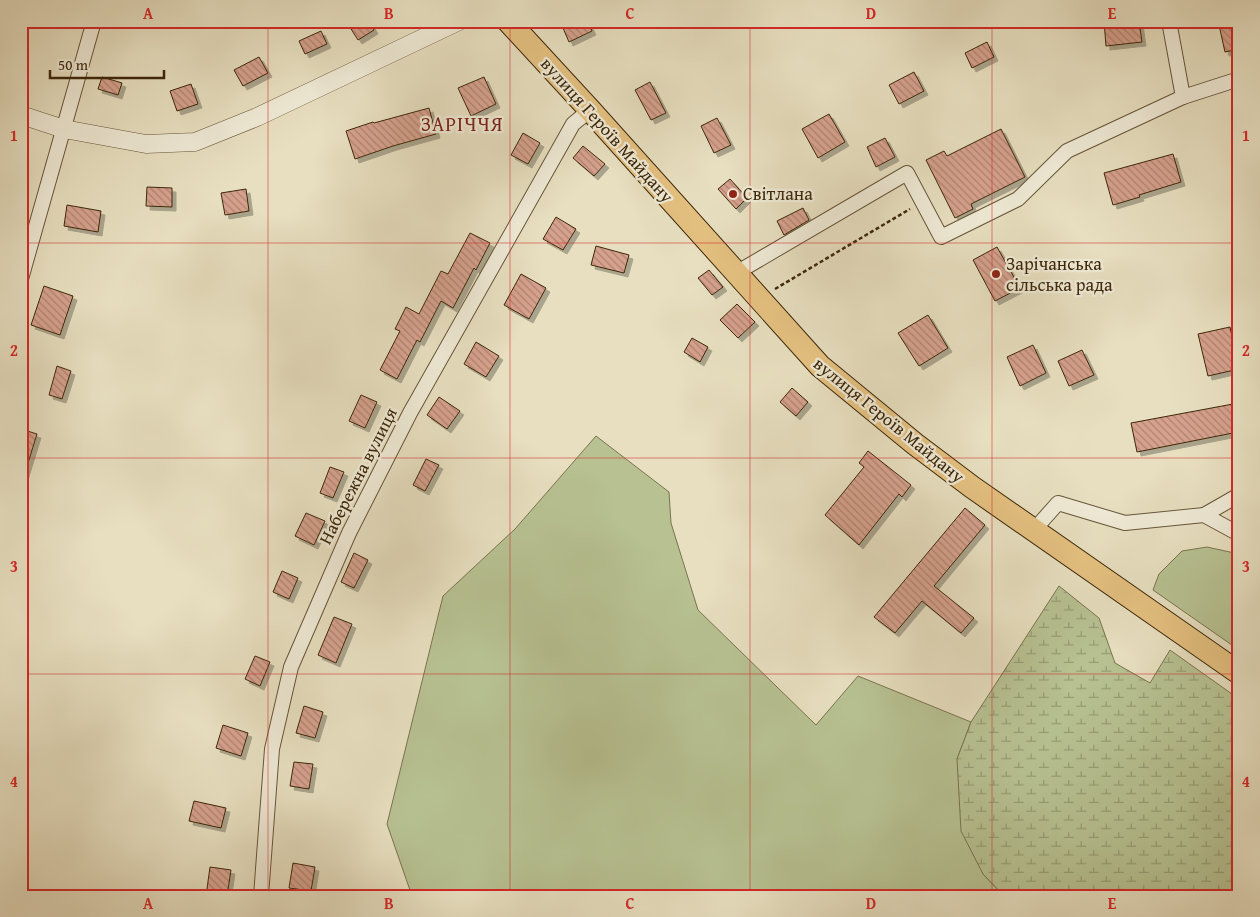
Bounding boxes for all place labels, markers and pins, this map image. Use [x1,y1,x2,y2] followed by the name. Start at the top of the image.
[743,180,813,207] place label: Світлана
[727,188,739,200] marker: Світлана
[1006,250,1113,298] place label: Зарічанська сільська рада
[990,268,1002,280] marker: Зарічанська сільська рада

